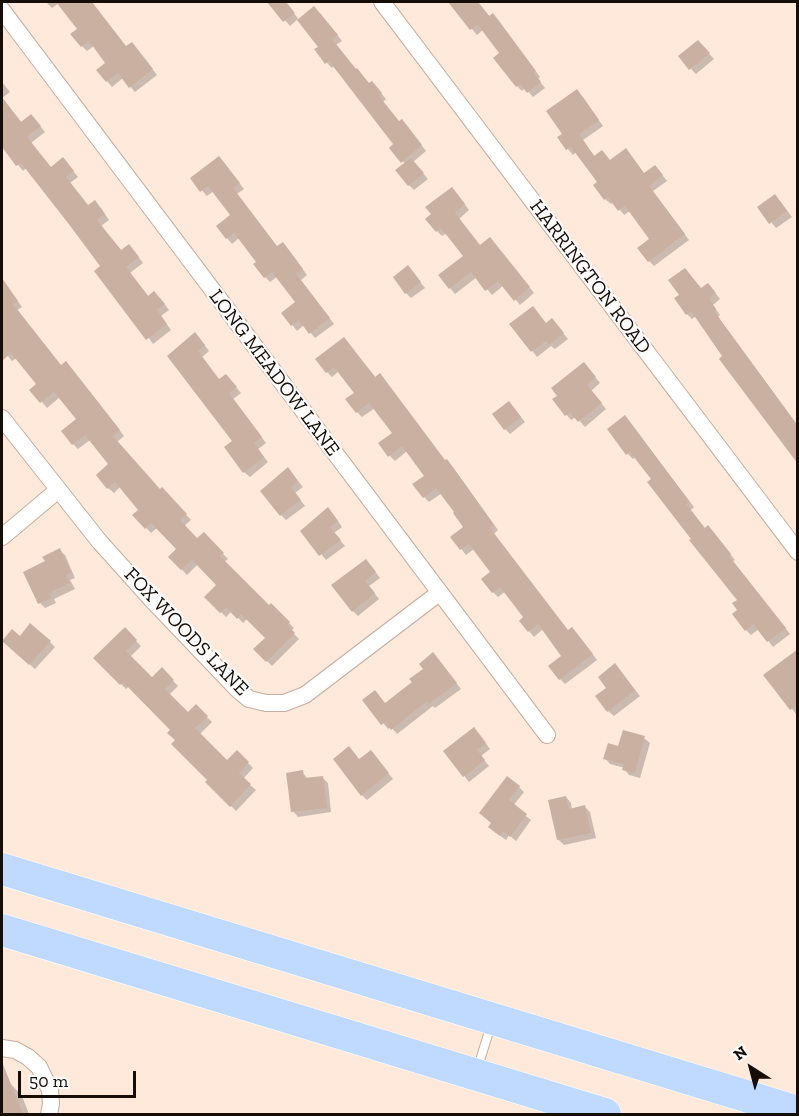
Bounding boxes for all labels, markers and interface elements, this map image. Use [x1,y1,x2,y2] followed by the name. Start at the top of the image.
[524,195,656,359] street label: HARRINGTON ROAD
[204,285,344,461] street label: LONG MEADOW LANE
[119,563,253,701] street label: FOX WOODS LANE
[721,1038,781,1098] north arrow
[730,1042,751,1064] text: N
[21,1059,140,1097] scale bar
[29,1070,68,1092] text: 50 m

